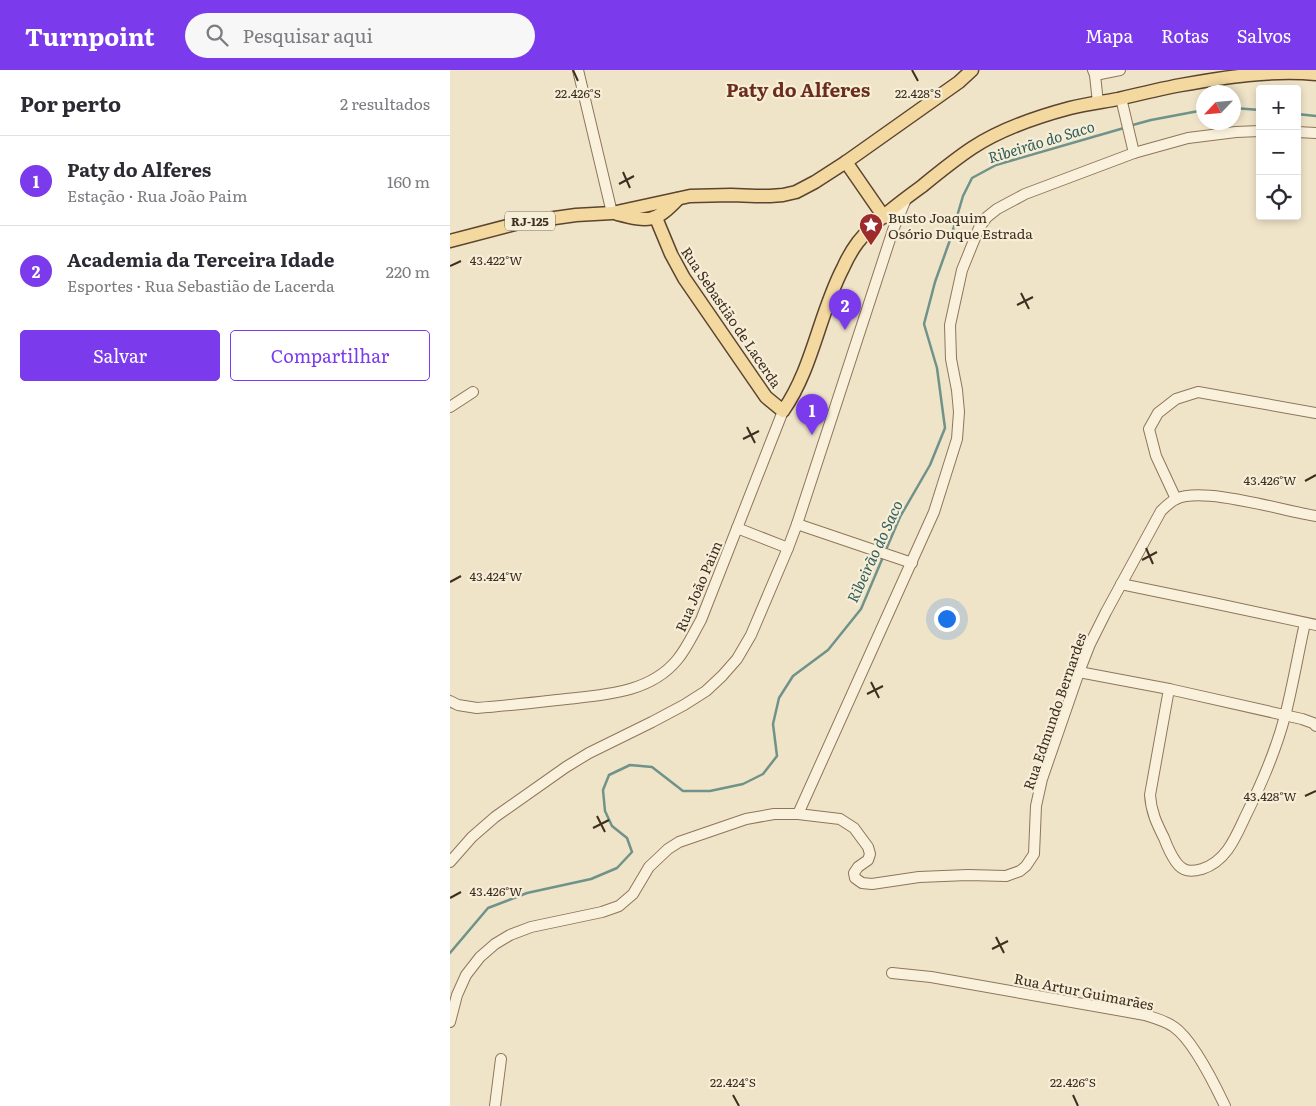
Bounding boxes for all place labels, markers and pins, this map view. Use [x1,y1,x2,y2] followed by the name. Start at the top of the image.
[888,207,1033,243] place label: Busto Joaquim Osório Duque Estrada
[858,212,884,246] place icon: Busto Joaquim Osório Duque Estrada
[829,289,861,330] pin: 2
[796,394,828,435] pin: 1

